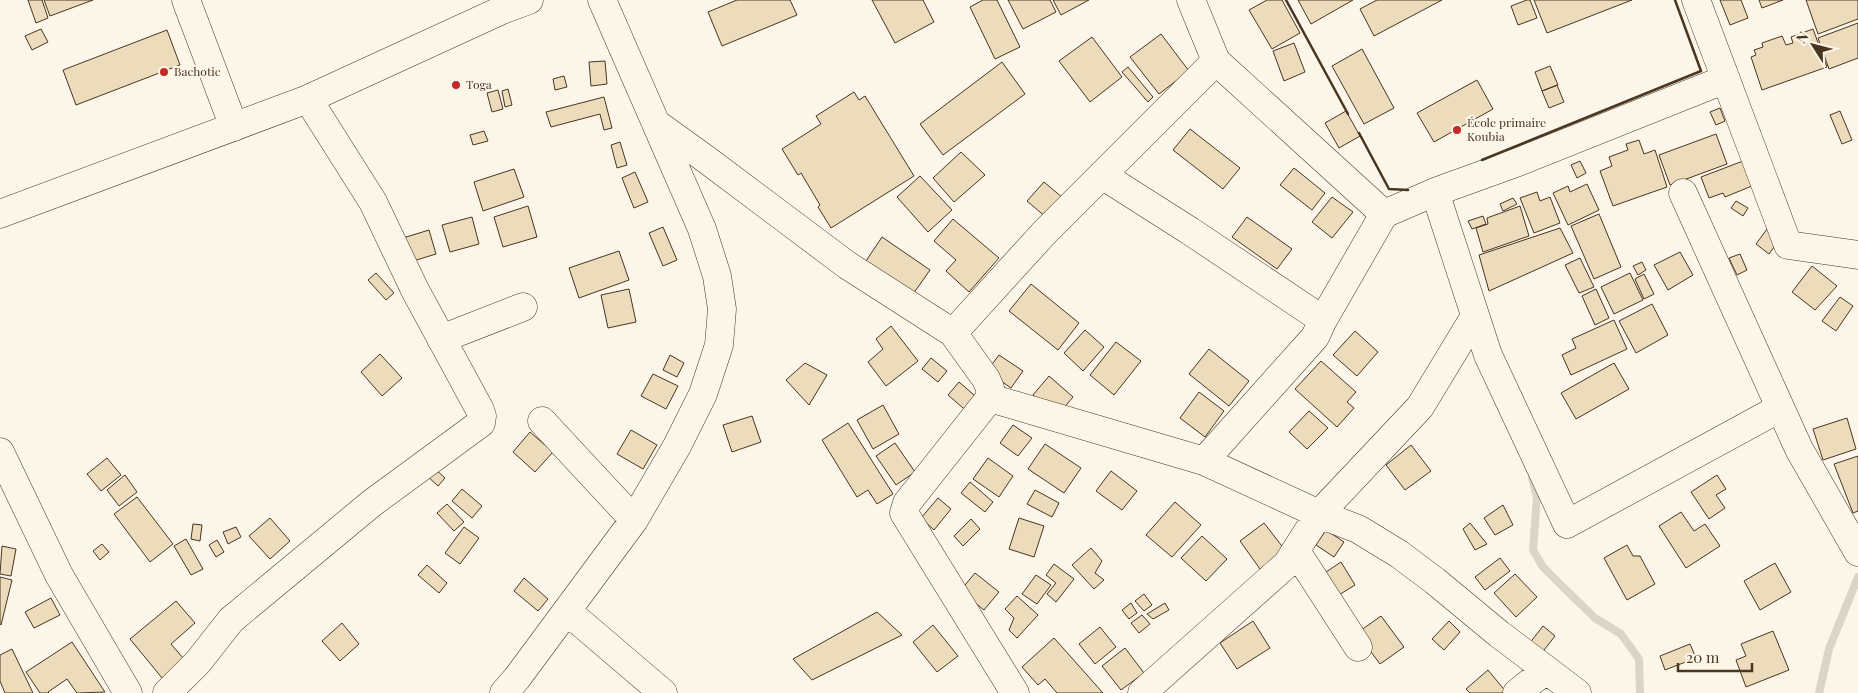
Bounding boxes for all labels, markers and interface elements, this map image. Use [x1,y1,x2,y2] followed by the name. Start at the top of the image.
[1788,20,1838,70] north arrow
[1791,27,1813,47] text: N
[174,63,221,79] place label: Bachotic
[158,66,170,78] marker: Bachotic
[466,76,492,92] place label: Toga
[450,79,462,91] marker: Toga
[1467,114,1546,144] place label: École primaire Koubia
[1451,124,1463,136] marker: École primaire Koubia
[1678,640,1752,672] scale bar
[1686,647,1720,667] text: 20 m

